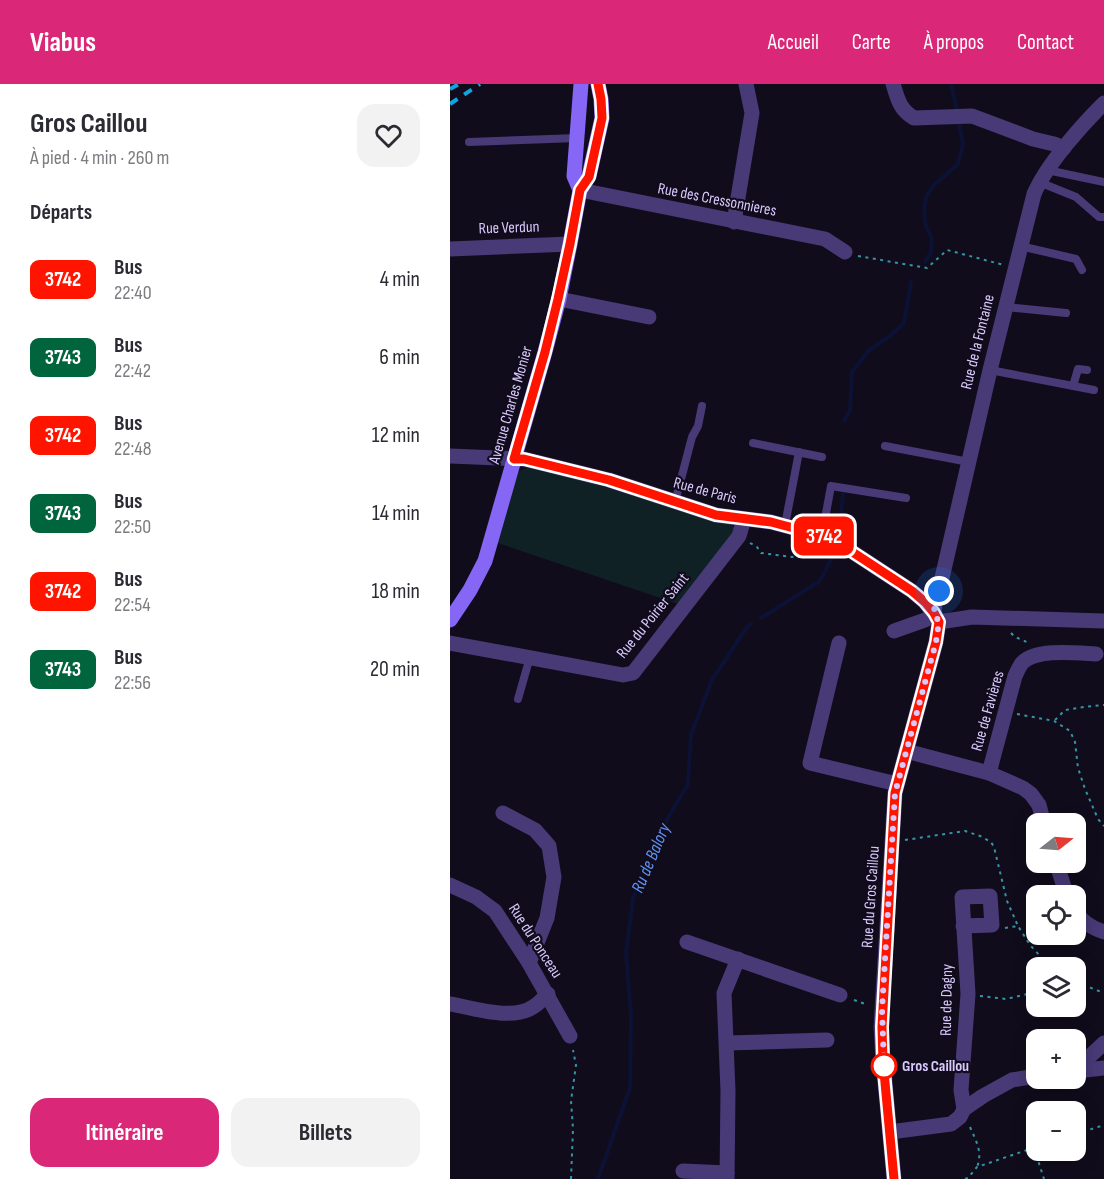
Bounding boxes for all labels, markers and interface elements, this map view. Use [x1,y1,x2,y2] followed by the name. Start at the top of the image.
[30,26,96,59] text: Viabus
[768,30,819,55] text: Accueil
[852,30,891,55] text: Carte
[924,30,984,55] text: À propos
[1017,30,1074,55] text: Contact
[357,104,420,167] button: heart
[30,107,147,140] text: Gros Caillou
[30,146,169,170] text: À pied · 4 min · 260 m
[656,179,778,221] street label: Rue des Cressonnieres
[30,199,92,226] text: Départs
[478,217,540,239] street label: Rue Verdun
[114,254,143,281] text: Bus
[380,266,420,293] text: 4 min
[45,267,81,292] text: 3742
[114,281,152,305] text: 22:40
[957,293,999,391] street label: Rue de la Fontaine
[114,332,143,359] text: Bus
[485,343,537,467] street label: Avenue Charles Monier
[379,344,420,371] text: 6 min
[45,345,81,370] text: 3743
[114,359,151,383] text: 22:42
[114,410,143,437] text: Bus
[372,422,420,449] text: 12 min
[45,423,81,448] text: 3742
[114,437,151,461] text: 22:48
[671,473,739,509] street label: Rue de Paris
[114,488,143,515] text: Bus
[372,500,420,527] text: 14 min
[45,501,81,526] text: 3743
[114,515,151,539] text: 22:50
[782,516,866,556] line badge: 3742
[806,524,842,549] text: 3742
[114,566,143,593] text: Bus
[613,569,693,663] street label: Rue du Poirier Saint
[924,576,954,606] your location
[372,578,420,605] text: 18 min
[45,579,81,604] text: 3742
[114,593,151,617] text: 22:54
[114,644,143,671] text: Bus
[370,656,420,683] text: 20 min
[45,657,81,682] text: 3743
[967,668,1009,753] street label: Rue de Favières
[114,671,151,695] text: 22:56
[1026,813,1086,873] north arrow
[1026,813,1086,1161] map controls
[627,819,675,896] water label: Ru de Balory
[858,845,884,949] street label: Rue du Gros Caillou
[1026,885,1086,945] button: locate
[504,900,566,982] street label: Rue du Ponceau
[1026,957,1086,1017] button: layers
[937,964,957,1036] street label: Rue de Dagny
[1026,1029,1086,1089] button: +
[871,1053,897,1079] marker: Gros Caillou
[902,1057,969,1076] place label: Gros Caillou
[30,1098,219,1167] button: Itinéraire
[231,1098,420,1167] button: Billets
[1026,1101,1086,1161] button: −

